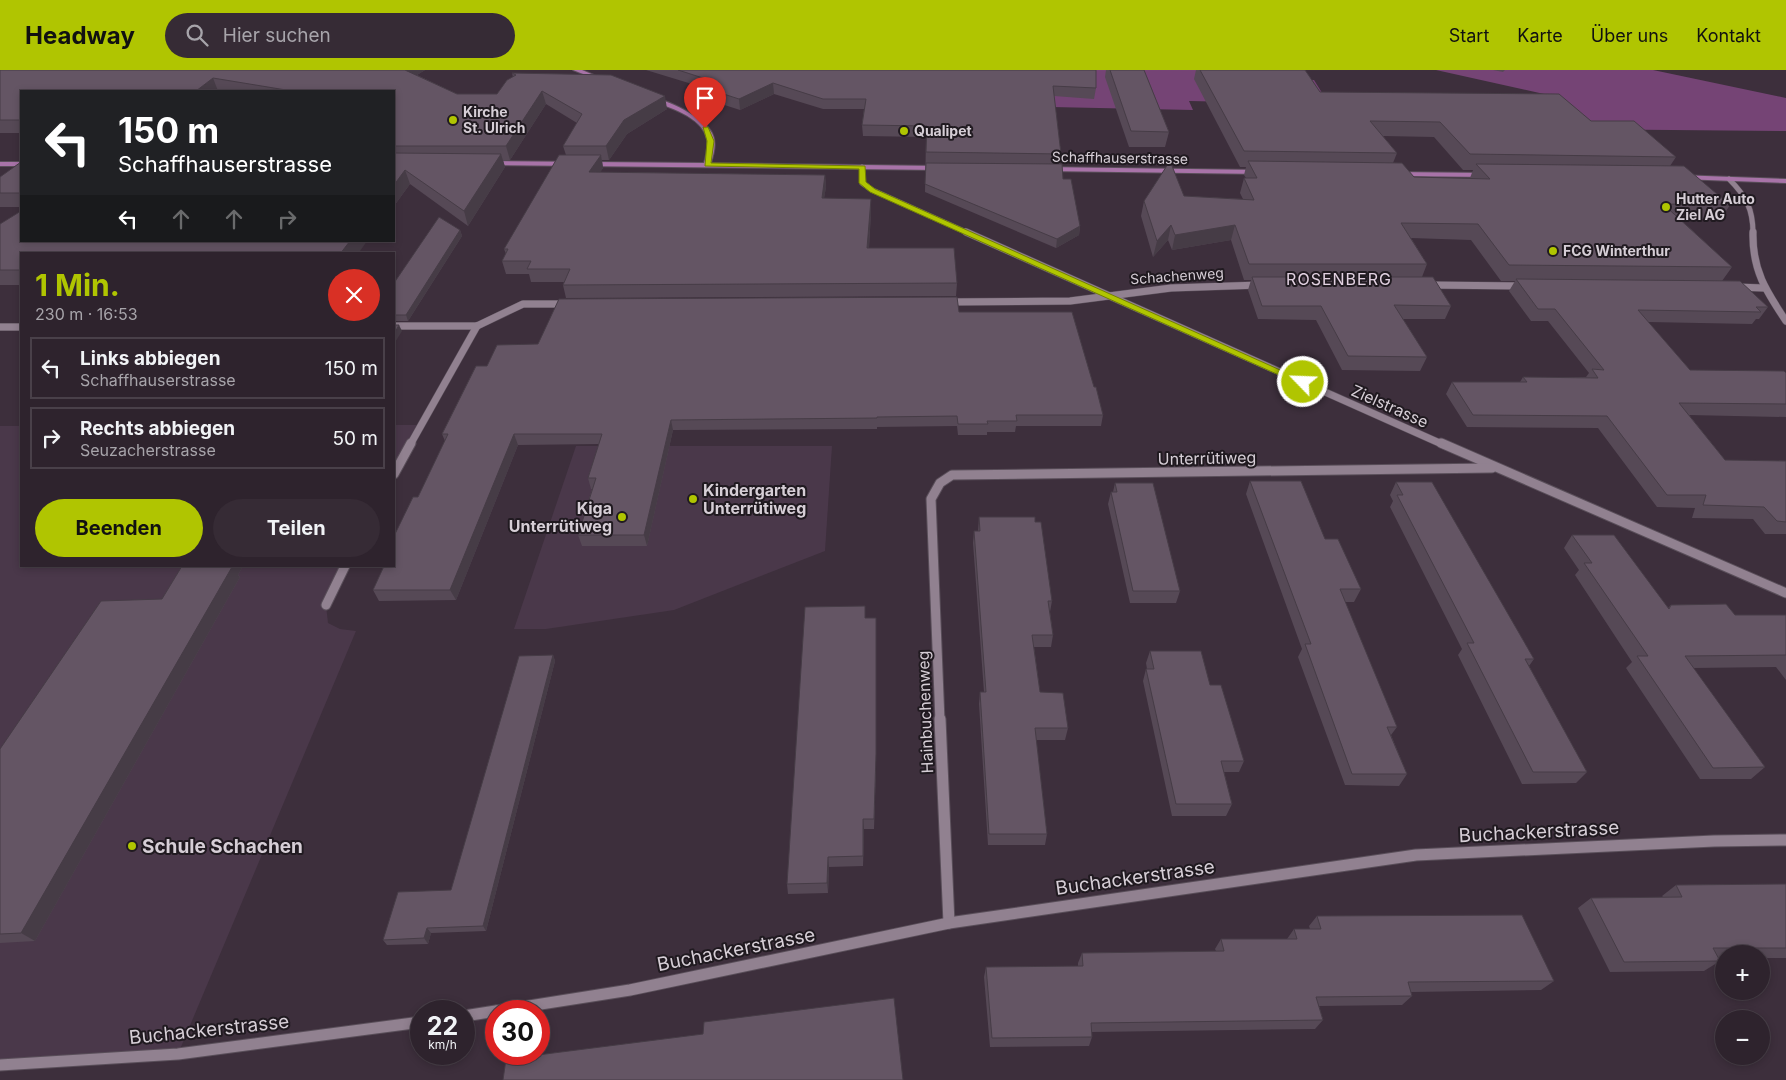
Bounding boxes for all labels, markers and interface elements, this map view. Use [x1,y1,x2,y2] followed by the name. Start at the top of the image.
[165,13,515,58] search box
[25,21,135,50] text: Headway
[183,21,211,49] icon: search
[223,24,331,47] text: Hier suchen
[1449,25,1489,46] text: Start
[1517,25,1563,46] text: Karte
[1591,25,1668,46] text: Über uns
[1696,25,1761,46] text: Kontakt
[684,77,726,128] pin
[691,84,719,112] icon: arrive
[463,103,525,136] place label: Kirche St. Ulrich
[118,109,219,151] text: 150 m
[35,110,100,175] icon: left
[447,114,459,126] marker: Kirche St. Ulrich
[914,122,972,139] place label: Qualipet
[898,125,910,137] marker: Qualipet
[1052,148,1188,167] street label: Schaffhauserstrasse
[118,151,332,177] text: Schaffhauserstrasse
[1676,190,1755,223] place label: Hutter Auto Ziel AG
[1660,201,1672,213] marker: Hutter Auto Ziel AG
[114,205,142,233] icon: left
[167,205,195,233] icon: ahead
[220,205,248,233] icon: ahead
[273,205,301,233] icon: right
[1563,242,1670,259] place label: FCG Winterthur
[1547,245,1559,257] marker: FCG Winterthur
[1130,264,1224,287] street label: Schachenweg
[35,267,120,303] text: 1 Min.
[328,269,380,321] button: close
[1286,269,1392,289] district label: ROSENBERG
[35,304,138,324] text: 230 m · 16:53
[80,347,221,370] text: Links abbiegen
[37,354,65,382] icon: left
[1276,355,1328,407] position arrow
[325,357,378,380] text: 150 m
[80,370,236,390] text: Schaffhauserstrasse
[1348,380,1432,432] street label: Zielstrasse
[80,417,235,440] text: Rechts abbiegen
[37,424,65,452] icon: right
[332,427,378,450] text: 50 m
[80,440,216,460] text: Seuzacherstrasse
[1158,447,1256,469] street label: Unterrütiweg
[703,480,806,518] place label: Kindergarten Unterrütiweg
[687,493,699,505] marker: Kindergarten Unterrütiweg
[509,498,612,536] place label: Kiga Unterrütiweg
[35,499,203,557] button: Beenden
[213,499,380,557] button: Teilen
[616,511,628,523] marker: Kiga Unterrütiweg
[913,650,937,774] street label: Hainbuchenweg
[1458,816,1620,847] street label: Buchackerstrasse
[142,835,303,858] place label: Schule Schachen
[126,840,138,852] marker: Schule Schachen
[1054,855,1216,900] street label: Buchackerstrasse
[655,923,817,976] street label: Buchackerstrasse
[1715,945,1770,1065] map controls
[1715,945,1770,1000] button: +
[485,1000,550,1065] speed limit sign: 30
[128,1010,290,1049] street label: Buchackerstrasse
[1715,1010,1770,1065] button: −
[427,1011,458,1041] text: 22
[428,1037,457,1052] text: km/h

